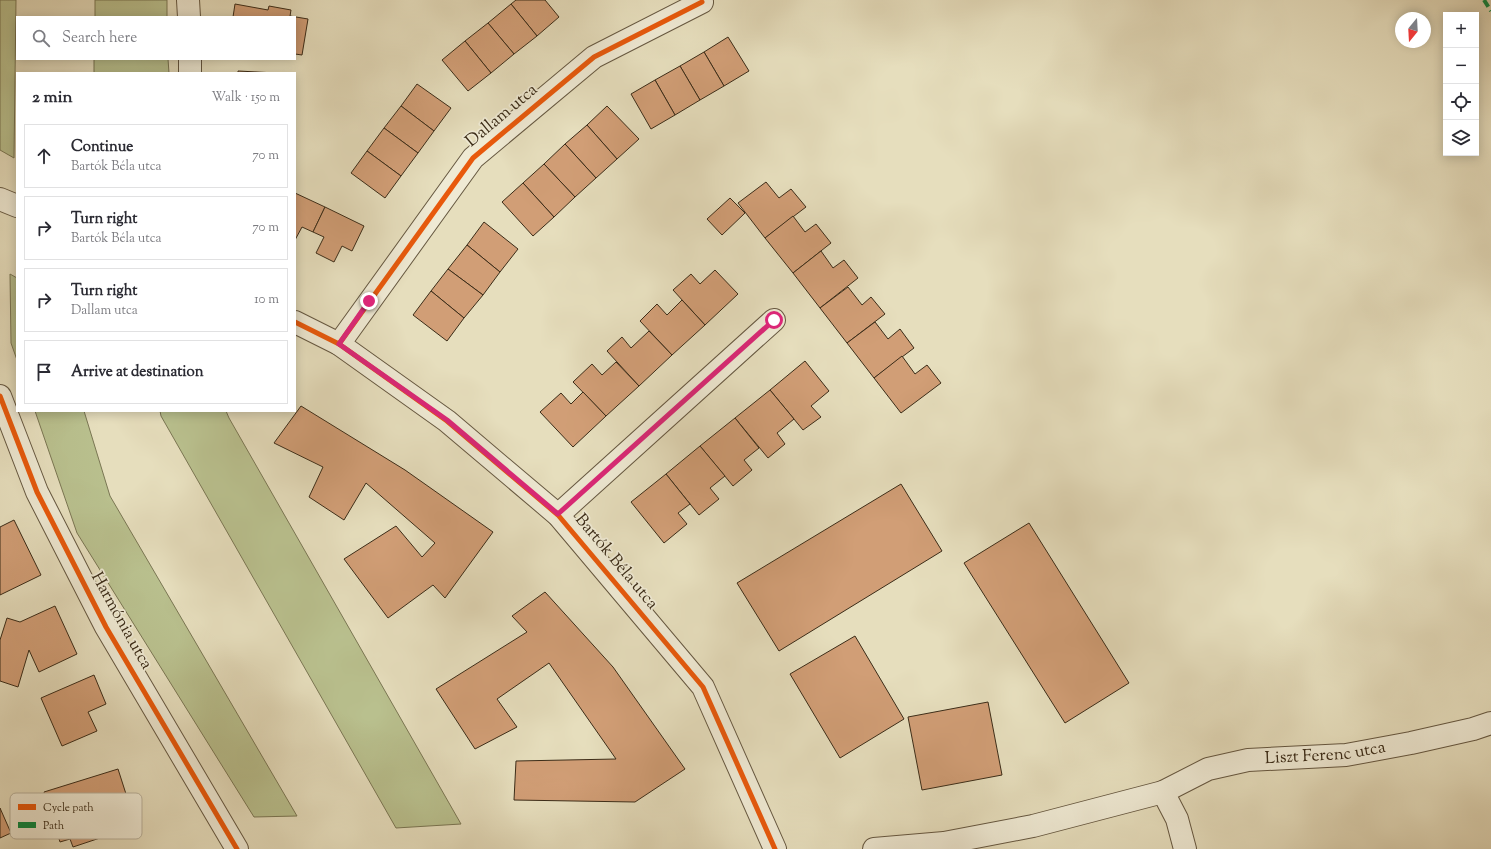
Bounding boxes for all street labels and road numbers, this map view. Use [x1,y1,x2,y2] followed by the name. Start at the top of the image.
[461,79,543,153] street label: Dallam utca
[569,509,663,615] street label: Bartók Béla utca
[84,568,158,674] street label: Harmónia utca
[1264,736,1388,771] street label: Liszt Ferenc utca

